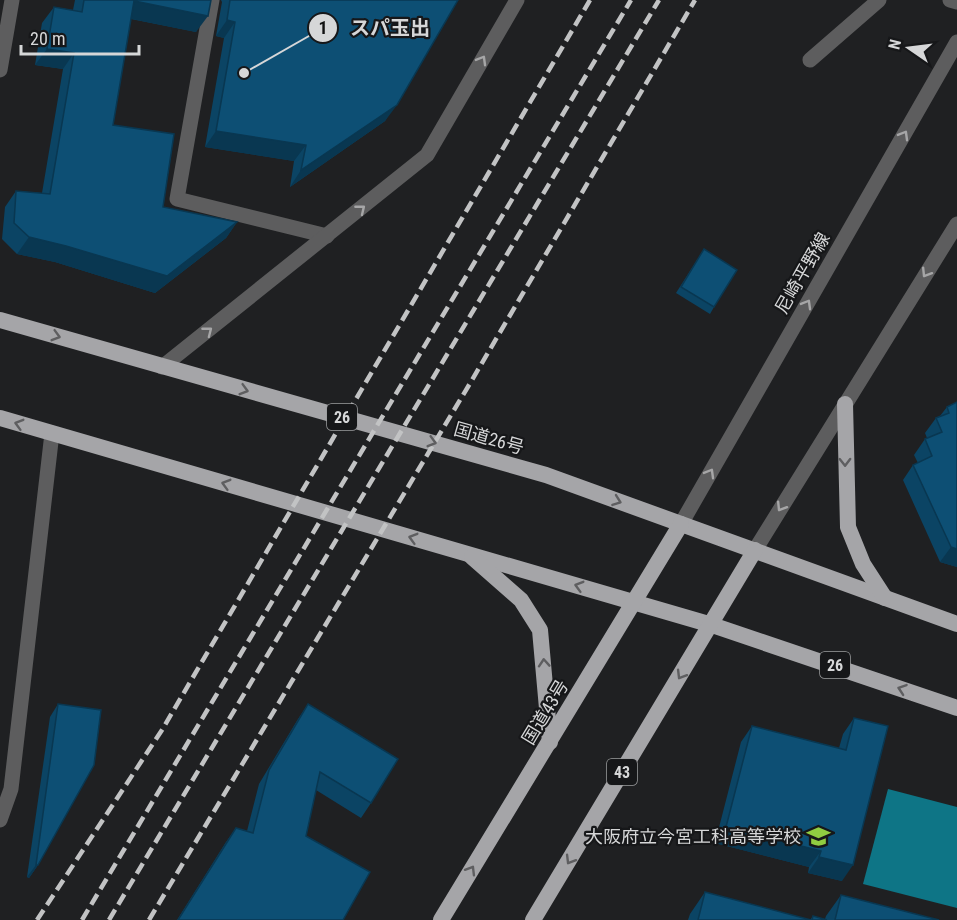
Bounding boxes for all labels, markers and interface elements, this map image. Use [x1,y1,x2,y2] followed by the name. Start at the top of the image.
[308,9,442,47] callout: スパ玉出
[350,16,430,40] text: スパ玉出
[318,17,328,38] text: 1
[21,18,140,56] scale bar
[879,18,939,78] north arrow
[30,28,65,49] text: 20 m
[885,37,905,52] text: N
[475,56,486,66] one-way arrow
[897,131,908,141] one-way arrow
[354,205,365,216] one-way arrow
[770,229,834,317] street label: 尼崎平野線
[922,267,934,277] one-way arrow
[800,300,811,310] one-way arrow
[202,327,213,338] one-way arrow
[50,329,61,341] one-way arrow
[238,383,249,395] one-way arrow
[327,404,357,430] road number: 26
[452,418,526,458] street label: 国道26号
[14,419,24,431] one-way arrow
[426,435,436,448] one-way arrow
[839,458,851,467] one-way arrow
[703,469,715,479] one-way arrow
[221,479,232,491] one-way arrow
[612,493,622,506] one-way arrow
[776,501,788,511] one-way arrow
[408,533,419,545] one-way arrow
[574,581,585,593] one-way arrow
[820,652,850,678] road number: 26
[538,658,551,667] one-way arrow
[677,669,689,679] one-way arrow
[518,676,572,748] street label: 国道43号
[897,683,908,696] one-way arrow
[607,759,637,785] road number: 43
[806,823,832,849] school or university icon: 大阪府立今宮工科高等学校
[585,826,801,847] place label: 大阪府立今宮工科高等学校
[565,854,577,864] one-way arrow
[464,866,476,876] one-way arrow

